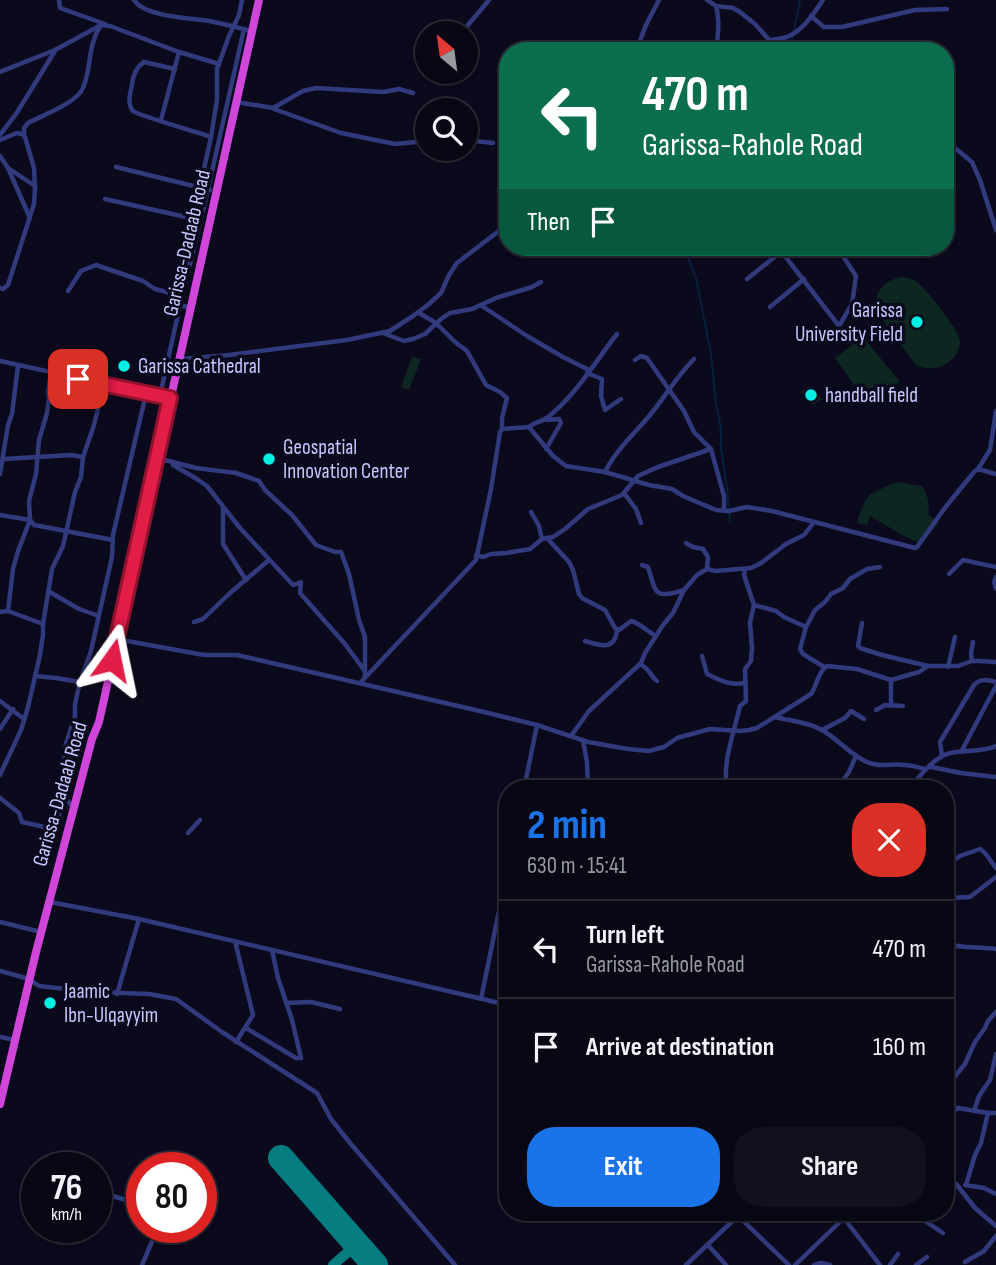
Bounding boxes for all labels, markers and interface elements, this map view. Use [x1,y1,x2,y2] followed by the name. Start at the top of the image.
[415,21,478,84] north arrow
[415,21,478,161] map controls
[642,66,749,125] text: 470 m
[527,70,618,161] icon: left
[415,98,478,161] button: search
[642,126,863,165] text: Garissa-Rahole Road
[158,167,216,319] street label: Garissa-Dadaab Road
[584,203,622,241] icon: arrive
[527,207,570,238] text: Then
[795,298,903,347] place label: Garissa University Field
[909,314,925,330] marker: Garissa University Field
[48,349,108,409] pin
[138,354,261,379] place label: Garissa Cathedral
[116,358,132,374] marker: Garissa Cathedral
[59,360,97,398] icon: arrive
[825,383,918,408] place label: handball field
[803,387,819,403] marker: handball field
[283,435,409,484] place label: Geospatial Innovation Center
[261,451,277,467] marker: Geospatial Innovation Center
[75,623,149,697] position arrow
[27,719,93,869] street label: Garissa-Dadaab Road
[527,800,607,851] text: 2 min
[852,803,926,877] button: close
[527,852,627,880] text: 630 m · 15:41
[586,920,664,951] text: Turn left
[527,930,565,968] icon: left
[873,934,926,965] text: 470 m
[586,951,745,979] text: Garissa-Rahole Road
[63,979,158,1028] place label: Jaamic Ibn-Ulqayyim
[42,995,58,1011] marker: Jaamic Ibn-Ulqayyim
[527,1028,565,1066] icon: arrive
[586,1032,774,1063] text: Arrive at destination
[873,1032,926,1063] text: 160 m
[527,1127,720,1207] button: Exit
[734,1127,926,1207] button: Share
[126,1152,217,1243] speed limit sign: 80
[51,1167,82,1210] text: 76
[51,1204,82,1225] text: km/h

